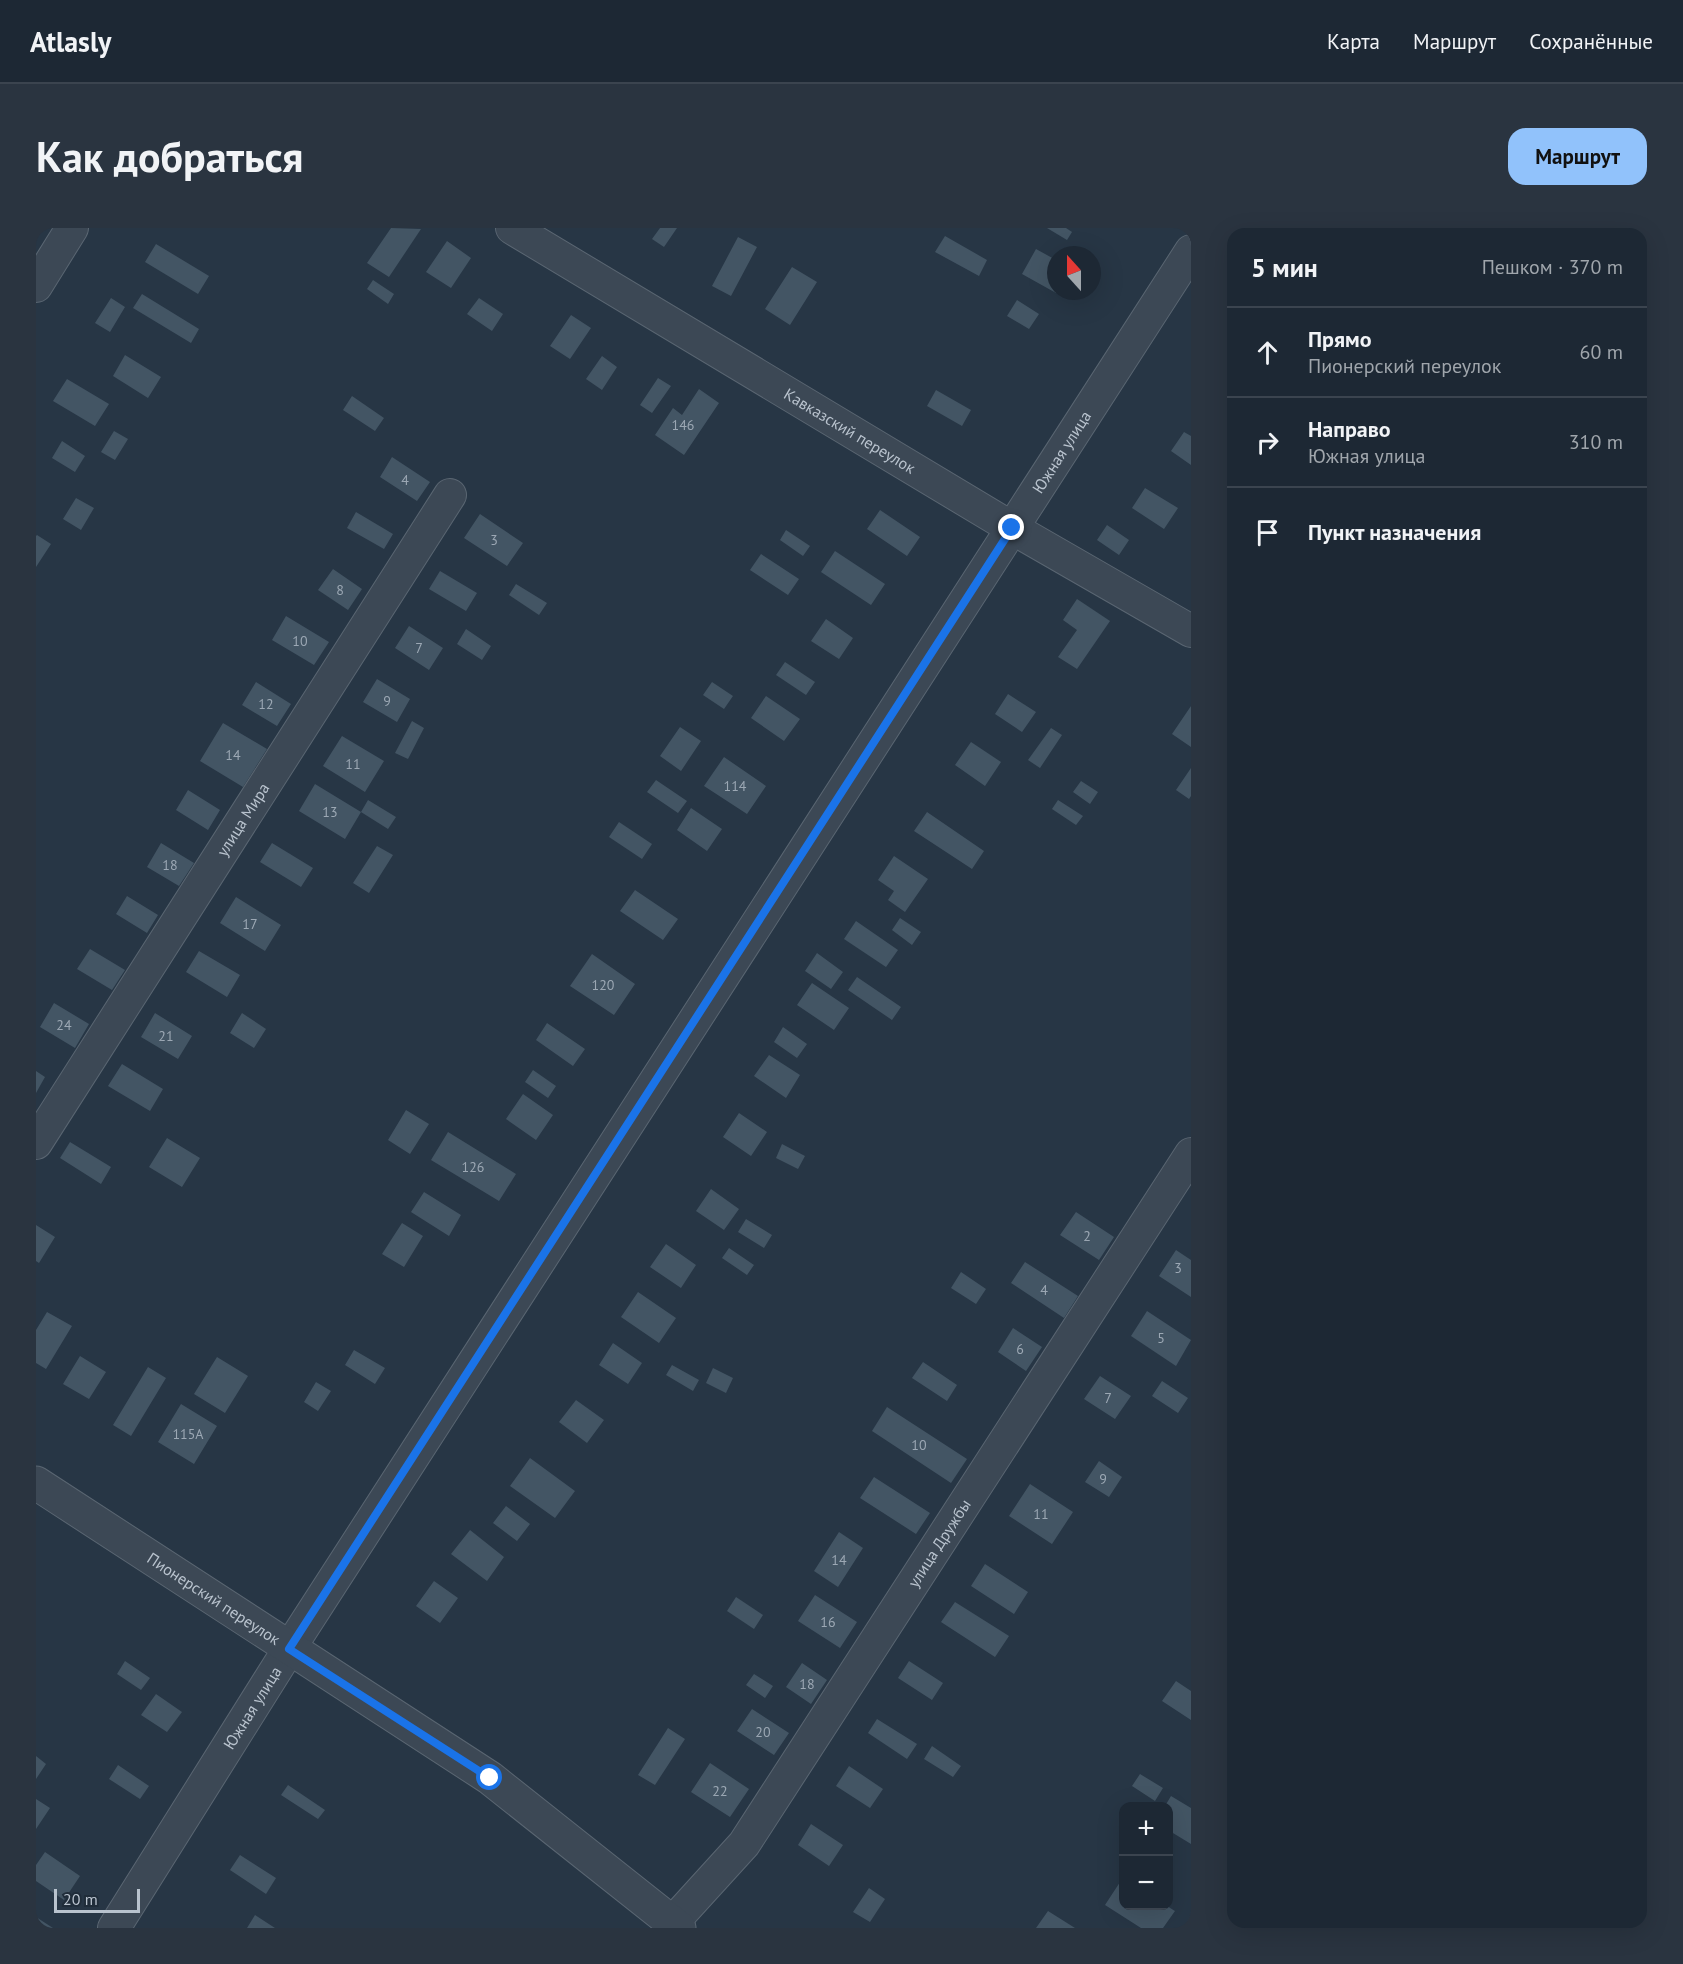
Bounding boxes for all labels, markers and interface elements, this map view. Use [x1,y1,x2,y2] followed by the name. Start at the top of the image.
[30,23,112,60] text: Atlasly
[1327,28,1380,55] text: Карта
[1413,28,1496,55] text: Маршрут
[1529,28,1653,55] text: Сохранённые
[1508,128,1647,185] button: Маршрут
[36,129,303,184] text: Как добраться
[1047,246,1101,300] north arrow
[1251,251,1318,284] text: 5 мин
[1482,254,1623,280] text: Пешком · 370 m
[1308,325,1371,353] text: Прямо
[1251,336,1284,369] icon: ahead
[1580,339,1623,365] text: 60 m
[1308,353,1501,379] text: Пионерский переулок
[781,384,919,478] street label: Кавказский переулок
[1027,407,1095,497] street label: Южная улица
[1308,415,1391,443] text: Направо
[672,416,694,434] house number: 146
[1251,426,1284,459] icon: right
[1569,429,1623,455] text: 310 m
[1308,443,1426,469] text: Южная улица
[401,471,409,489] house number: 4
[998,514,1024,540] route end
[1251,516,1284,549] icon: arrive
[1308,518,1481,546] text: Пункт назначения
[490,531,498,549] house number: 3
[336,581,344,599] house number: 8
[292,632,308,650] house number: 10
[415,639,423,657] house number: 7
[383,692,391,710] house number: 9
[258,695,274,713] house number: 12
[225,746,241,764] house number: 14
[345,755,361,773] house number: 11
[724,777,747,795] house number: 114
[212,779,274,860] street label: улица Мира
[322,803,338,821] house number: 13
[162,856,178,874] house number: 18
[242,915,258,933] house number: 17
[592,976,615,994] house number: 120
[56,1016,72,1034] house number: 24
[158,1027,174,1045] house number: 21
[462,1158,484,1176] house number: 126
[1083,1227,1091,1245] house number: 2
[1174,1259,1182,1277] house number: 3
[1040,1281,1048,1299] house number: 4
[1157,1329,1165,1347] house number: 5
[1016,1340,1024,1358] house number: 6
[1104,1389,1112,1407] house number: 7
[172,1425,204,1443] house number: 115А
[911,1436,927,1454] house number: 10
[1099,1470,1107,1488] house number: 9
[903,1495,975,1591] street label: улица Дружбы
[1033,1505,1049,1523] house number: 11
[143,1548,284,1649] street label: Пионерский переулок
[831,1551,847,1569] house number: 14
[820,1613,836,1631] house number: 16
[219,1663,286,1753] street label: Южная улица
[799,1675,815,1693] house number: 18
[755,1723,771,1741] house number: 20
[476,1764,502,1790] route start
[712,1782,728,1800] house number: 22
[1119,1802,1173,1910] map controls
[1119,1802,1173,1856] button: +
[1119,1856,1173,1910] button: −
[54,1886,140,1914] scale bar
[63,1889,98,1909] text: 20 m

